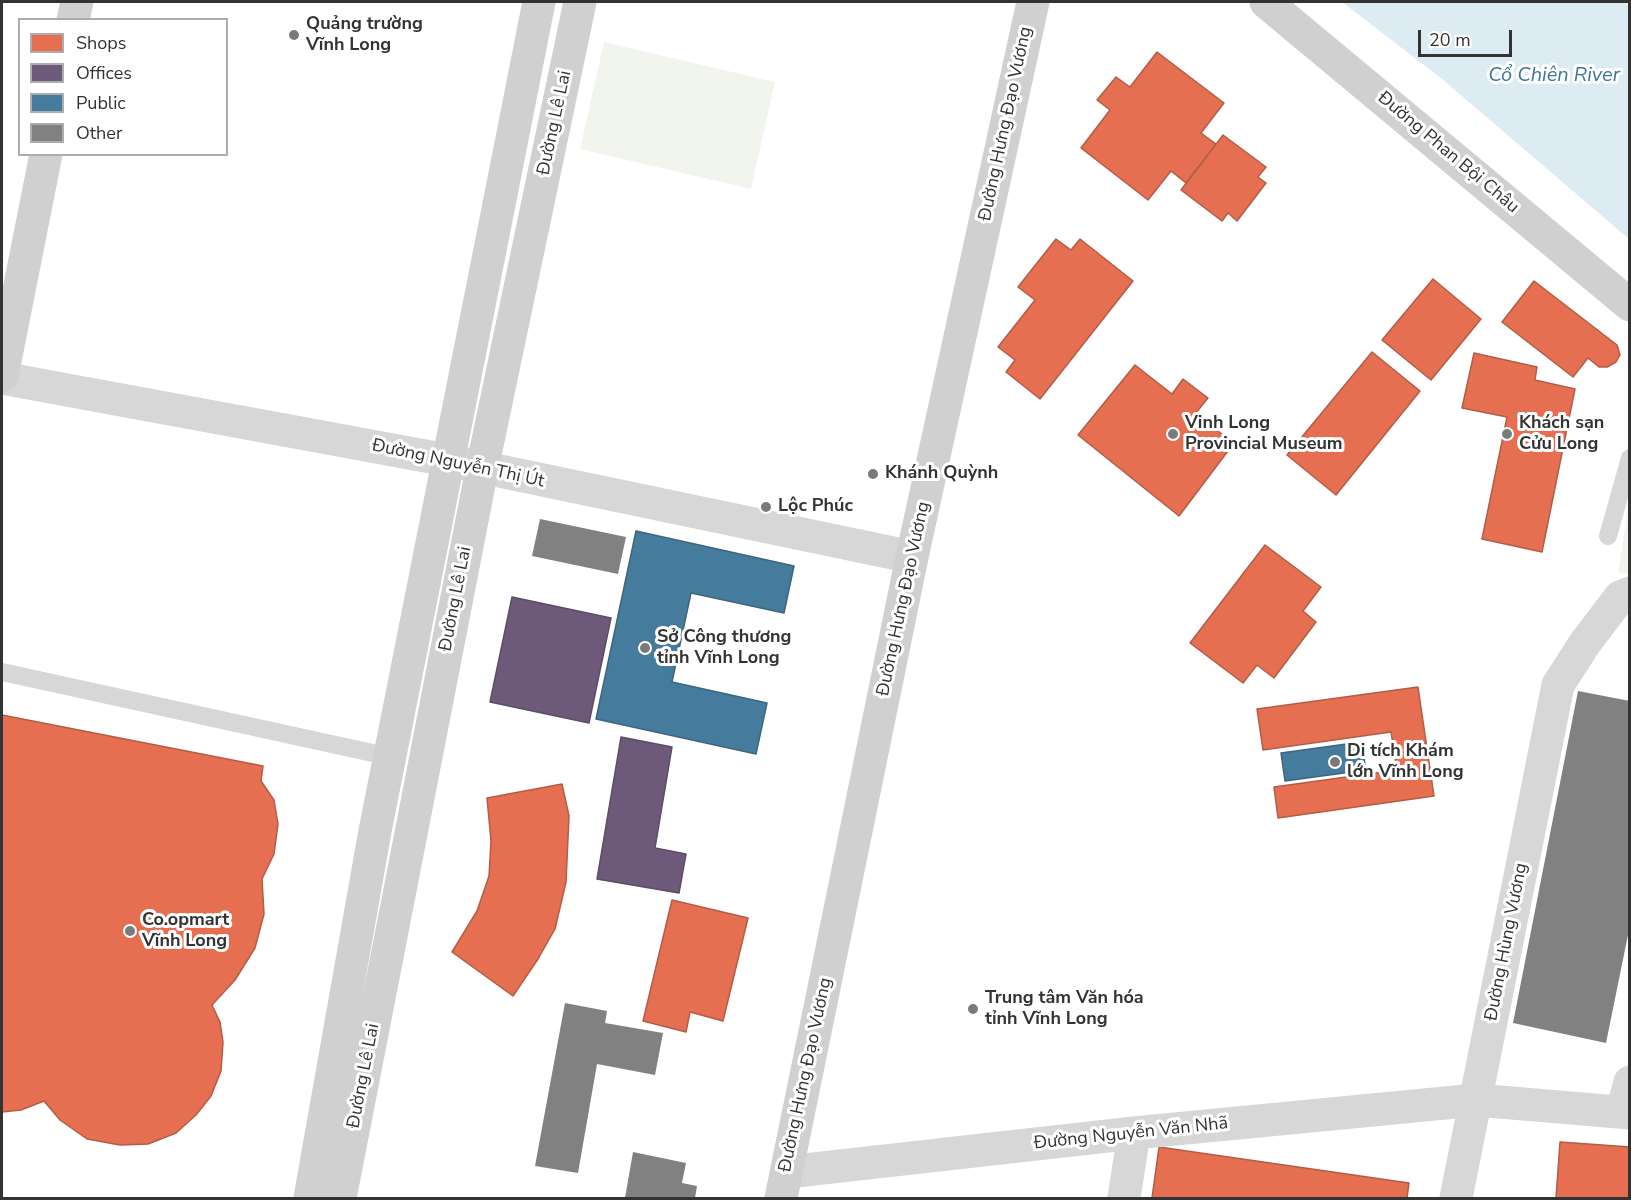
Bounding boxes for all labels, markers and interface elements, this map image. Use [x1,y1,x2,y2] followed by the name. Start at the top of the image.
[306,14,423,57] place label: Quảng trường Vĩnh Long
[18,18,228,156] legend
[1421,18,1516,56] scale bar
[975,25,1037,223] street label: Đường Hưng Đạo Vương
[287,28,301,42] marker: Quảng trường Vĩnh Long
[1429,28,1471,52] text: 20 m
[76,31,126,55] text: Shops
[76,61,132,85] text: Offices
[1488,64,1620,88] water label: Cổ Chiên River
[533,69,577,177] street label: Đường Lê Lai
[1373,88,1523,218] street label: Đường Phan Bội Châu
[76,91,126,115] text: Public
[76,121,122,145] text: Other
[1185,413,1343,456] place label: Vinh Long Provincial Museum
[1519,413,1604,456] place label: Khách sạn Cửu Long
[1166,427,1180,441] marker: Vinh Long Provincial Museum
[1500,427,1514,441] marker: Khách sạn Cửu Long
[370,435,546,493] street label: Đường Nguyễn Thị Út
[885,463,998,485] place label: Khánh Quỳnh
[866,467,880,481] marker: Khánh Quỳnh
[778,496,853,518] place label: Lộc Phúc
[759,500,773,514] marker: Lộc Phúc
[873,500,935,698] street label: Đường Hưng Đạo Vương
[435,545,477,653] street label: Đường Lê Lai
[657,627,791,670] place label: Sở Công thương tỉnh Vĩnh Long
[638,641,652,655] marker: Sở Công thương tỉnh Vĩnh Long
[1347,741,1464,783] place label: Di tích Khám lớn Vĩnh Long
[1328,755,1342,769] marker: Di tích Khám lớn Vĩnh Long
[1481,861,1533,1023] street label: Đường Hùng Vương
[142,910,229,952] place label: Co.opmart Vĩnh Long
[123,924,137,938] marker: Co.opmart Vĩnh Long
[775,976,837,1174] street label: Đường Hưng Đạo Vương
[985,988,1144,1030] place label: Trung tâm Văn hóa tỉnh Vĩnh Long
[966,1002,980,1016] marker: Trung tâm Văn hóa tỉnh Vĩnh Long
[343,1022,385,1130] street label: Đường Lê Lai
[1033,1113,1229,1155] street label: Đường Nguyễn Văn Nhã

